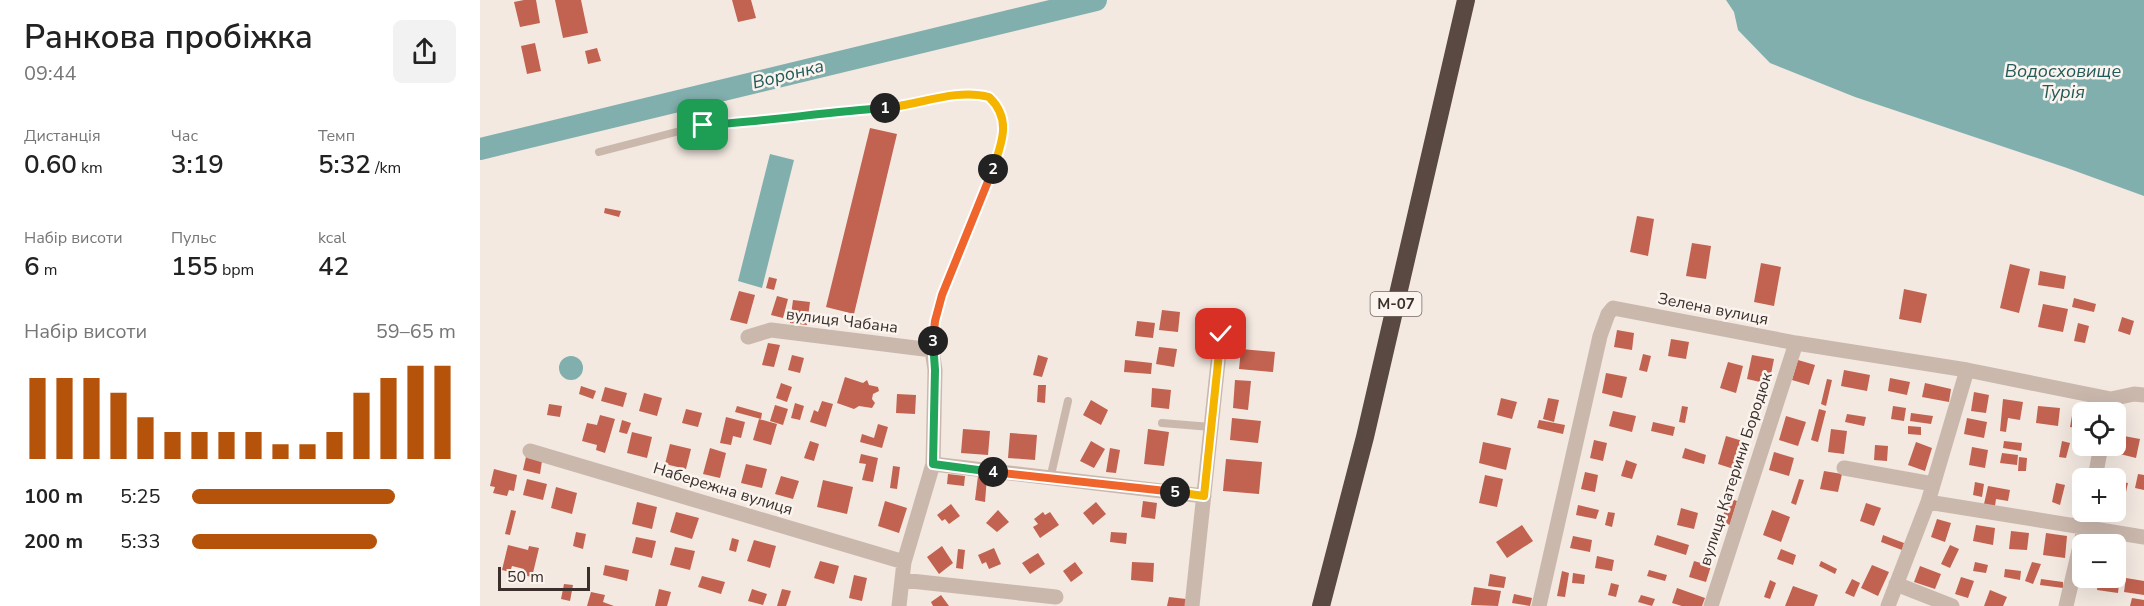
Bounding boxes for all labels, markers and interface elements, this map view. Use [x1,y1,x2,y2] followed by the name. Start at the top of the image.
[24,15,313,60] text: Ранкова пробіжка
[393,20,456,83] button: share
[750,54,826,94] water label: Воронка
[2005,59,2121,104] water label: Водосховище Турія
[24,60,77,87] text: 09:44
[870,93,900,123] pin: 1
[880,97,890,119] text: 1
[677,99,728,150] pin
[686,108,719,141] icon: arrive
[24,125,101,147] text: Дистанція
[171,125,198,147] text: Час
[318,125,355,147] text: Темп
[24,147,77,182] text: 0.60
[171,147,224,182] text: 3:19
[318,147,371,182] text: 5:32
[978,154,1008,184] pin: 2
[77,157,103,179] text: km
[371,157,401,179] text: /km
[988,158,998,180] text: 2
[24,227,123,249] text: Набір висоти
[171,227,216,249] text: Пульс
[318,227,346,249] text: kcal
[24,249,40,284] text: 6
[171,249,218,284] text: 155
[318,249,349,284] text: 42
[40,259,57,281] text: m
[218,259,254,281] text: bpm
[1656,287,1770,331] street label: Зелена вулиця
[1370,292,1422,316] road number: М-07
[785,303,899,339] street label: вулиця Чабана
[1195,308,1246,359] pin
[1204,317,1237,350] icon: check
[24,318,147,345] text: Набір висоти
[376,318,456,345] text: 59–65 m
[918,326,948,356] pin: 3
[928,330,938,352] text: 3
[1694,369,1778,569] street label: вулиця Катерини Бородюк
[2072,402,2126,588] map controls
[2072,402,2126,456] button: locate
[651,457,795,521] street label: Набережна вулиця
[978,457,1008,487] pin: 4
[988,461,998,483] text: 4
[2072,468,2126,522] button: +
[1160,477,1190,507] pin: 5
[1170,481,1180,503] text: 5
[24,483,83,510] text: 100 m
[120,483,161,510] text: 5:25
[24,528,83,555] text: 200 m
[120,528,161,555] text: 5:33
[2072,534,2126,588] button: −
[498,564,590,592] scale bar
[507,566,544,588] text: 50 m

